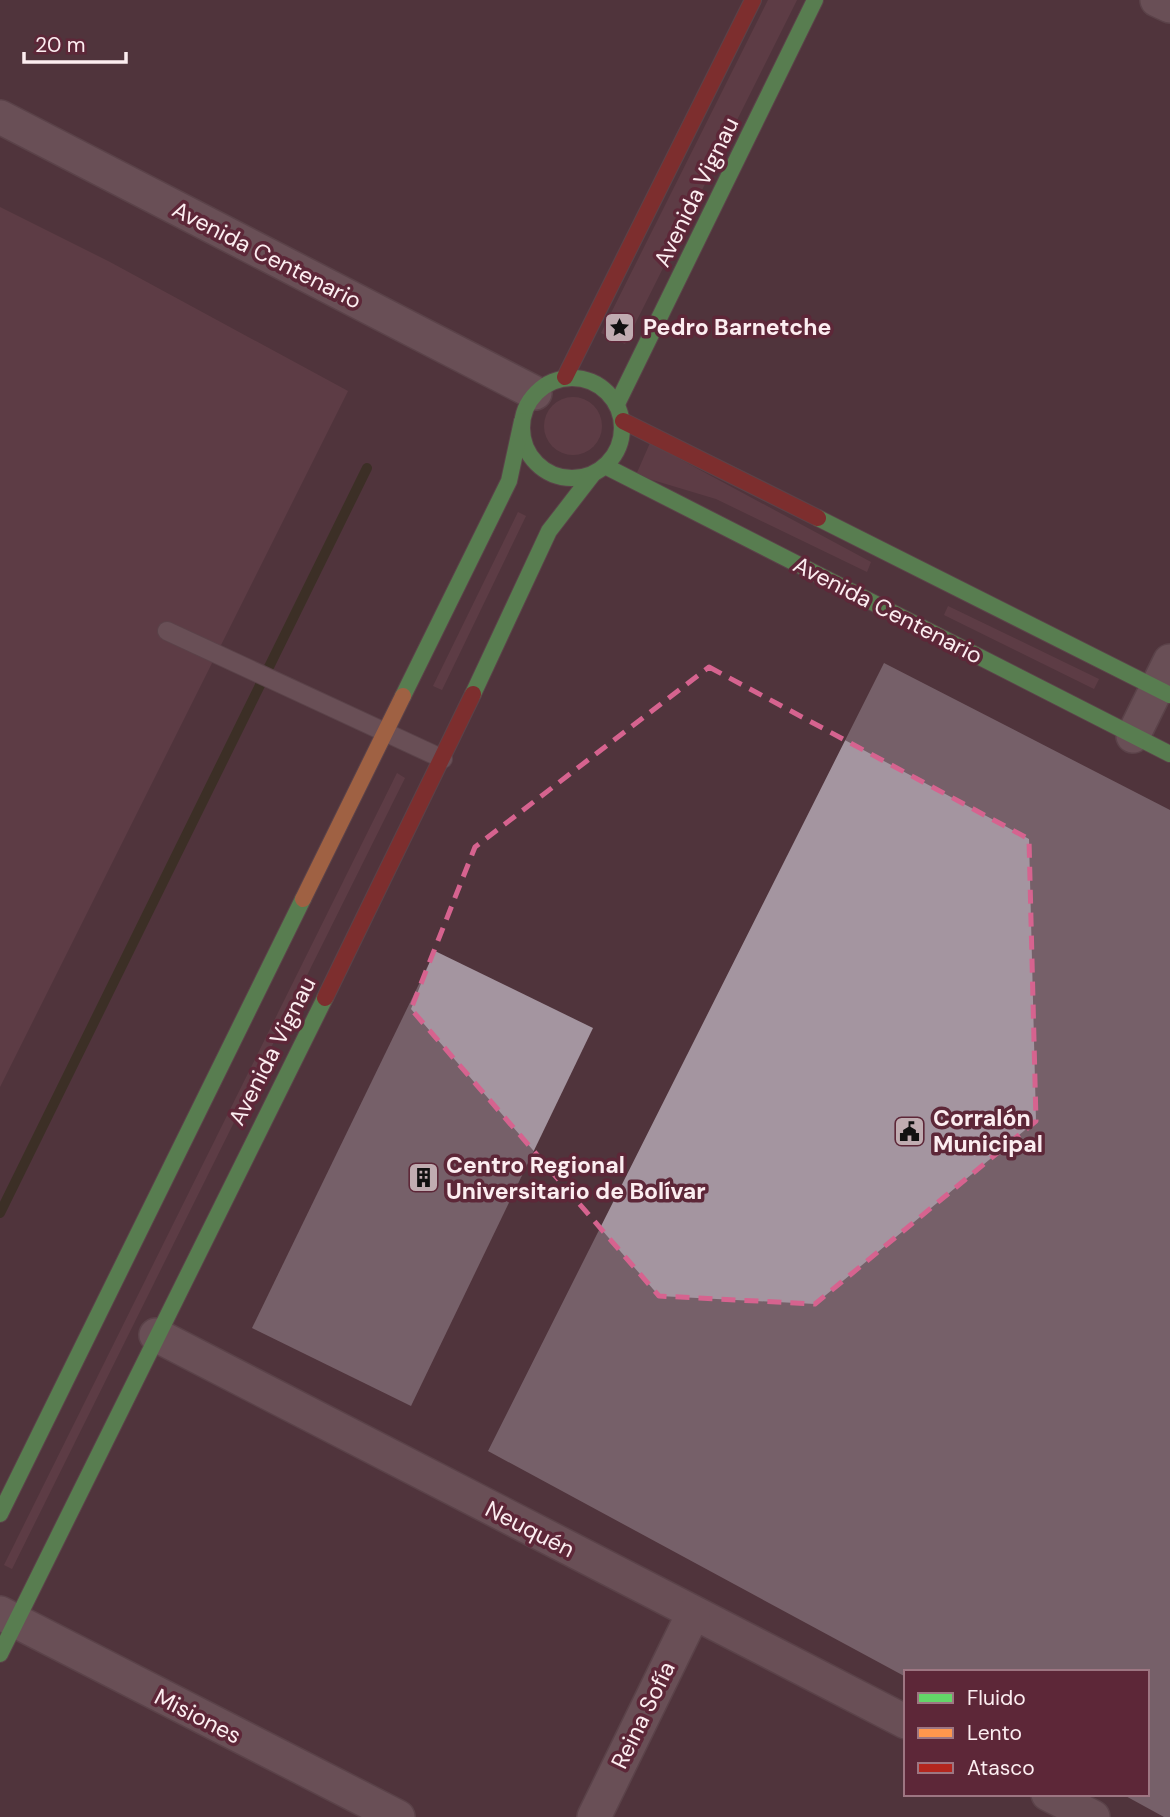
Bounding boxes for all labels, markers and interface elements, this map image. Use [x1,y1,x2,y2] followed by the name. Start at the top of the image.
[24,21,126,65] scale bar
[35,31,86,59] text: 20 m
[647,112,745,272] street label: Avenida Vignau
[167,194,367,316] street label: Avenida Centenario
[603,310,637,344] place icon: Pedro Barnetche
[643,312,831,342] place label: Pedro Barnetche
[788,549,988,671] street label: Avenida Centenario
[222,972,322,1130] street label: Avenida Vignau
[933,1103,1043,1159] place label: Corralón Municipal
[893,1114,927,1148] public building icon: Corralón Municipal
[446,1150,706,1206] place label: Centro Regional Universitario de Bolívar
[406,1161,440,1195] building icon: Centro Regional Universitario de Bolívar
[480,1494,580,1564] street label: Neuquén
[604,1656,682,1774] street label: Reina Sofía
[904,1670,1149,1796] legend
[150,1681,246,1751] street label: Misiones
[967,1684,1026,1712] text: Fluido
[967,1719,1022,1747] text: Lento
[967,1754,1035,1782] text: Atasco

